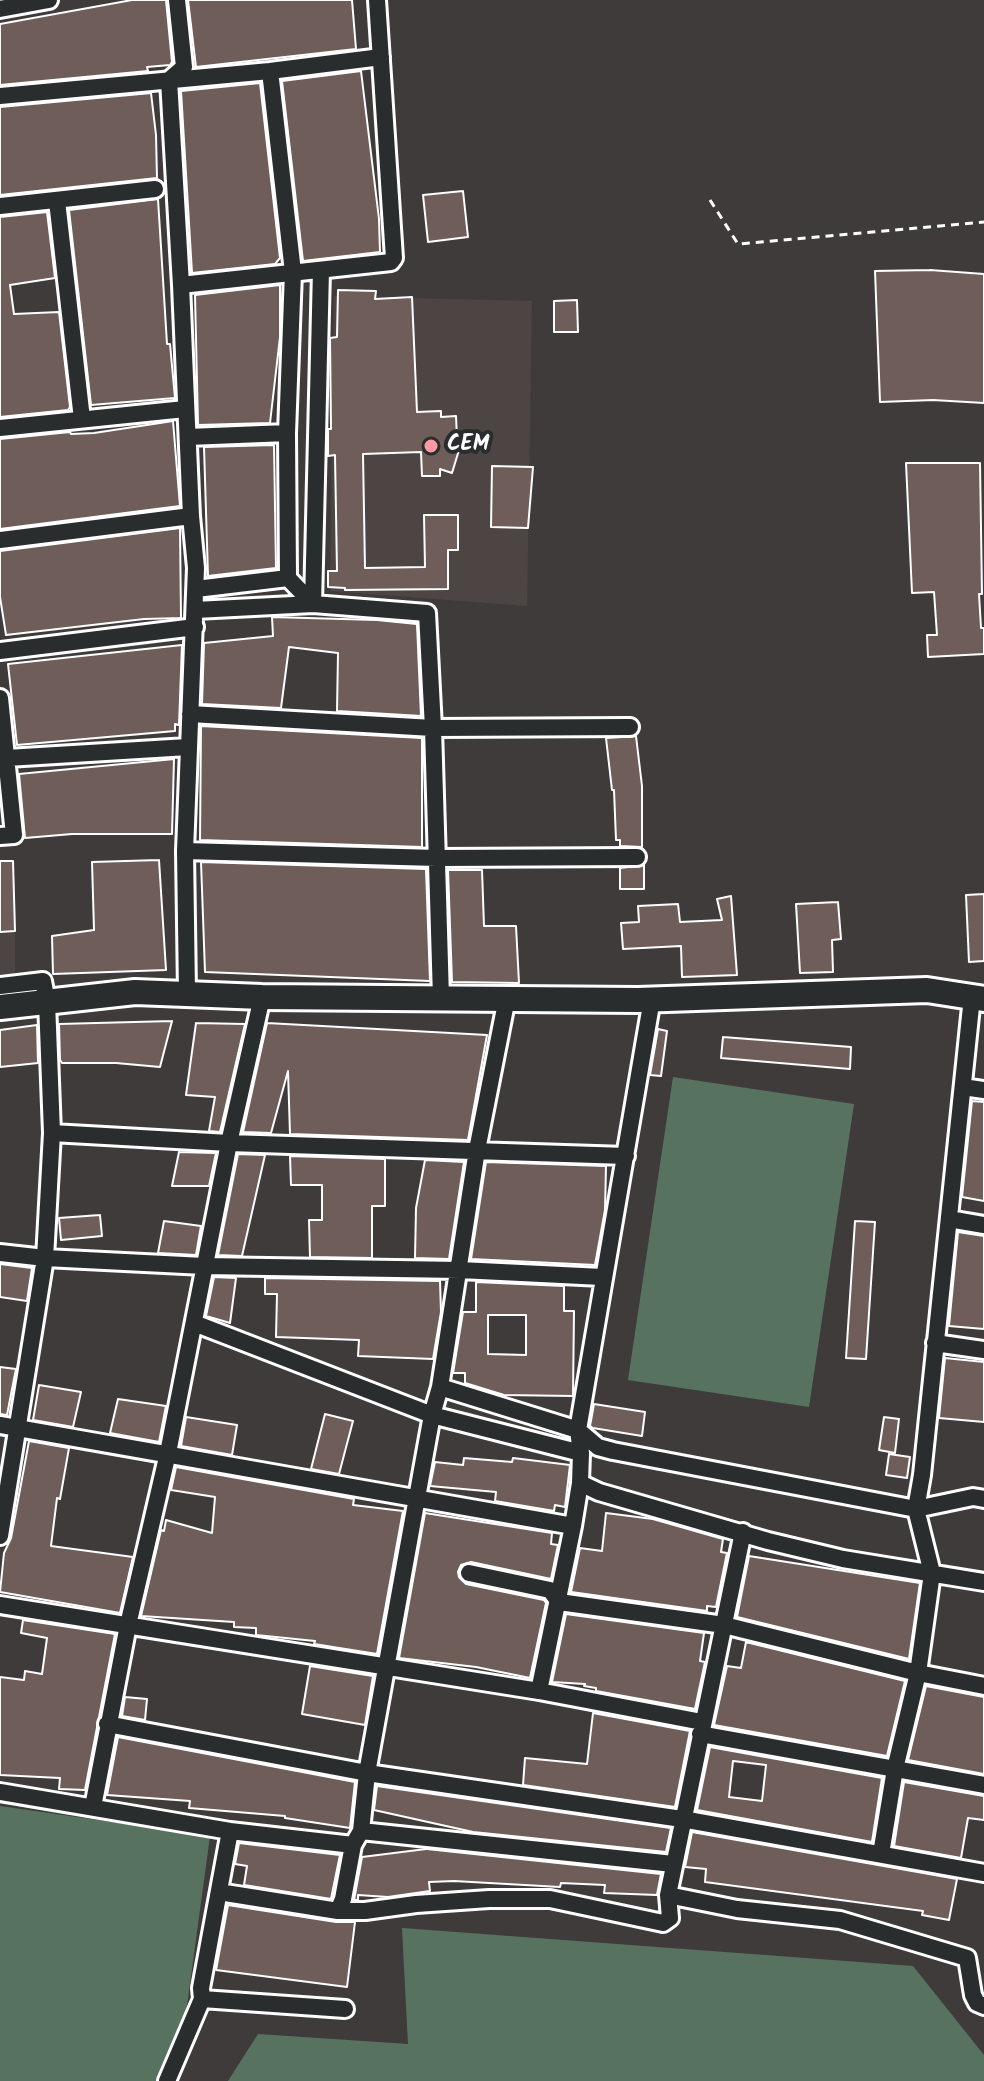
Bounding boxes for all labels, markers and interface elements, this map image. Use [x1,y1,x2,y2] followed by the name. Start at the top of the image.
[447,433,489,459] place label: CEM
[422,437,440,455] marker: CEM

